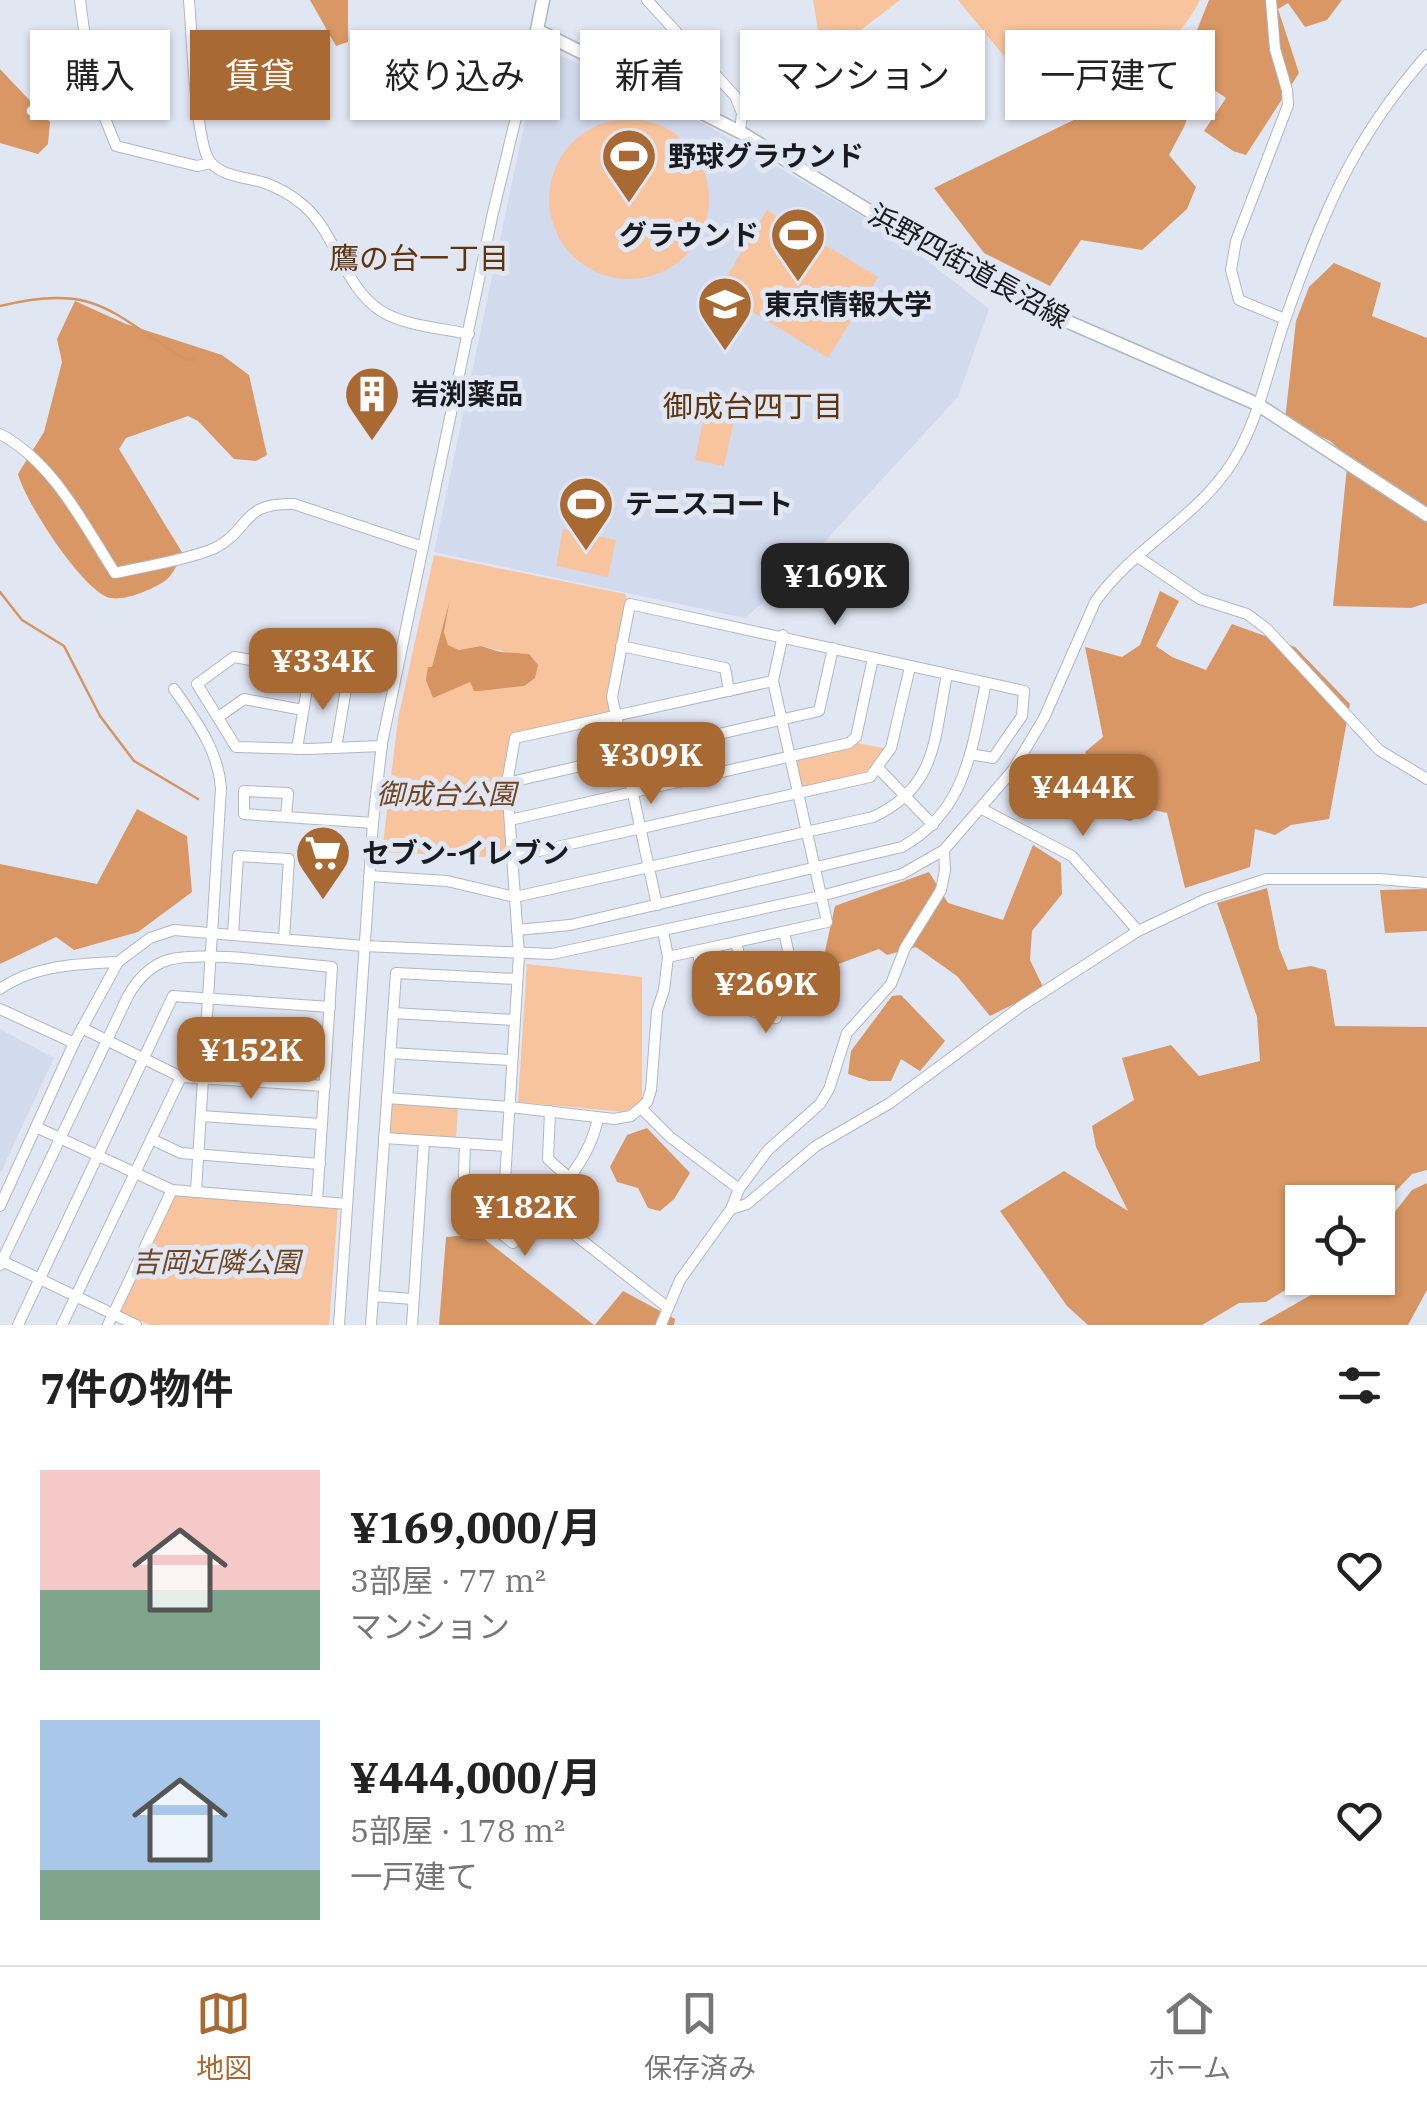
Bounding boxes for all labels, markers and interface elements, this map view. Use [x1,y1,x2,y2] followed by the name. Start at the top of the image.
[30,30,170,120] chip: 購入
[190,30,330,120] chip: 賃貸
[350,30,560,120] chip: 絞り込み
[580,30,720,120] chip: 新着
[740,30,985,120] chip: マンション
[1005,30,1215,120] chip: 一戸建て
[599,126,659,205] sports icon: 野球グラウンド
[668,137,864,174] place label: 野球グラウンド
[862,195,1076,336] street label: 浜野四街道長沼線
[768,205,828,284] sports icon: グラウンド
[619,216,759,253] place label: グラウンド
[329,238,509,277] district label: 鷹の台一丁目
[695,274,755,353] school or university icon: 東京情報大学
[764,285,932,322] place label: 東京情報大学
[342,364,402,443] building icon: 岩渕薬品
[411,375,523,412] place label: 岩渕薬品
[663,386,843,425] district label: 御成台四丁目
[556,474,616,553] sports icon: テニスコート
[625,485,793,522] place label: テニスコート
[765,543,905,628] pin: ¥169K
[783,554,887,596] text: ¥169K
[253,628,393,713] pin: ¥334K
[271,639,375,681] text: ¥334K
[581,722,721,807] pin: ¥309K
[599,733,703,775] text: ¥309K
[1013,754,1153,839] pin: ¥444K
[1031,765,1135,807] text: ¥444K
[376,775,520,812] park label: 御成台公園
[293,823,353,902] supermarket icon: セブン-イレブン
[362,834,569,871] place label: セブン-イレブン
[696,951,836,1036] pin: ¥269K
[714,962,818,1004] text: ¥269K
[181,1017,321,1102] pin: ¥152K
[199,1028,303,1070] text: ¥152K
[455,1174,595,1259] pin: ¥182K
[473,1185,577,1227] text: ¥182K
[1285,1185,1395,1295] map controls
[1285,1185,1395,1295] button: locate
[132,1243,304,1280] park label: 吉岡近隣公園
[1332,1358,1387,1413] icon: filters
[40,1361,233,1416] text: 7件の物件
[350,1500,602,1555] text: ¥169,000/月
[120,1510,240,1630] icon: home
[1332,1543,1387,1598] icon: heart
[350,1559,546,1601] text: 3部屋 · 77 m²
[350,1605,510,1647] text: マンション
[350,1750,602,1805] text: ¥444,000/月
[120,1760,240,1880] icon: home
[1332,1793,1387,1848] icon: heart
[350,1809,565,1851] text: 5部屋 · 178 m²
[350,1855,478,1897] text: 一戸建て
[196,1986,252,2086] tab: 地図
[644,1986,756,2086] tab: 保存済み
[1148,1986,1231,2086] tab: ホーム

